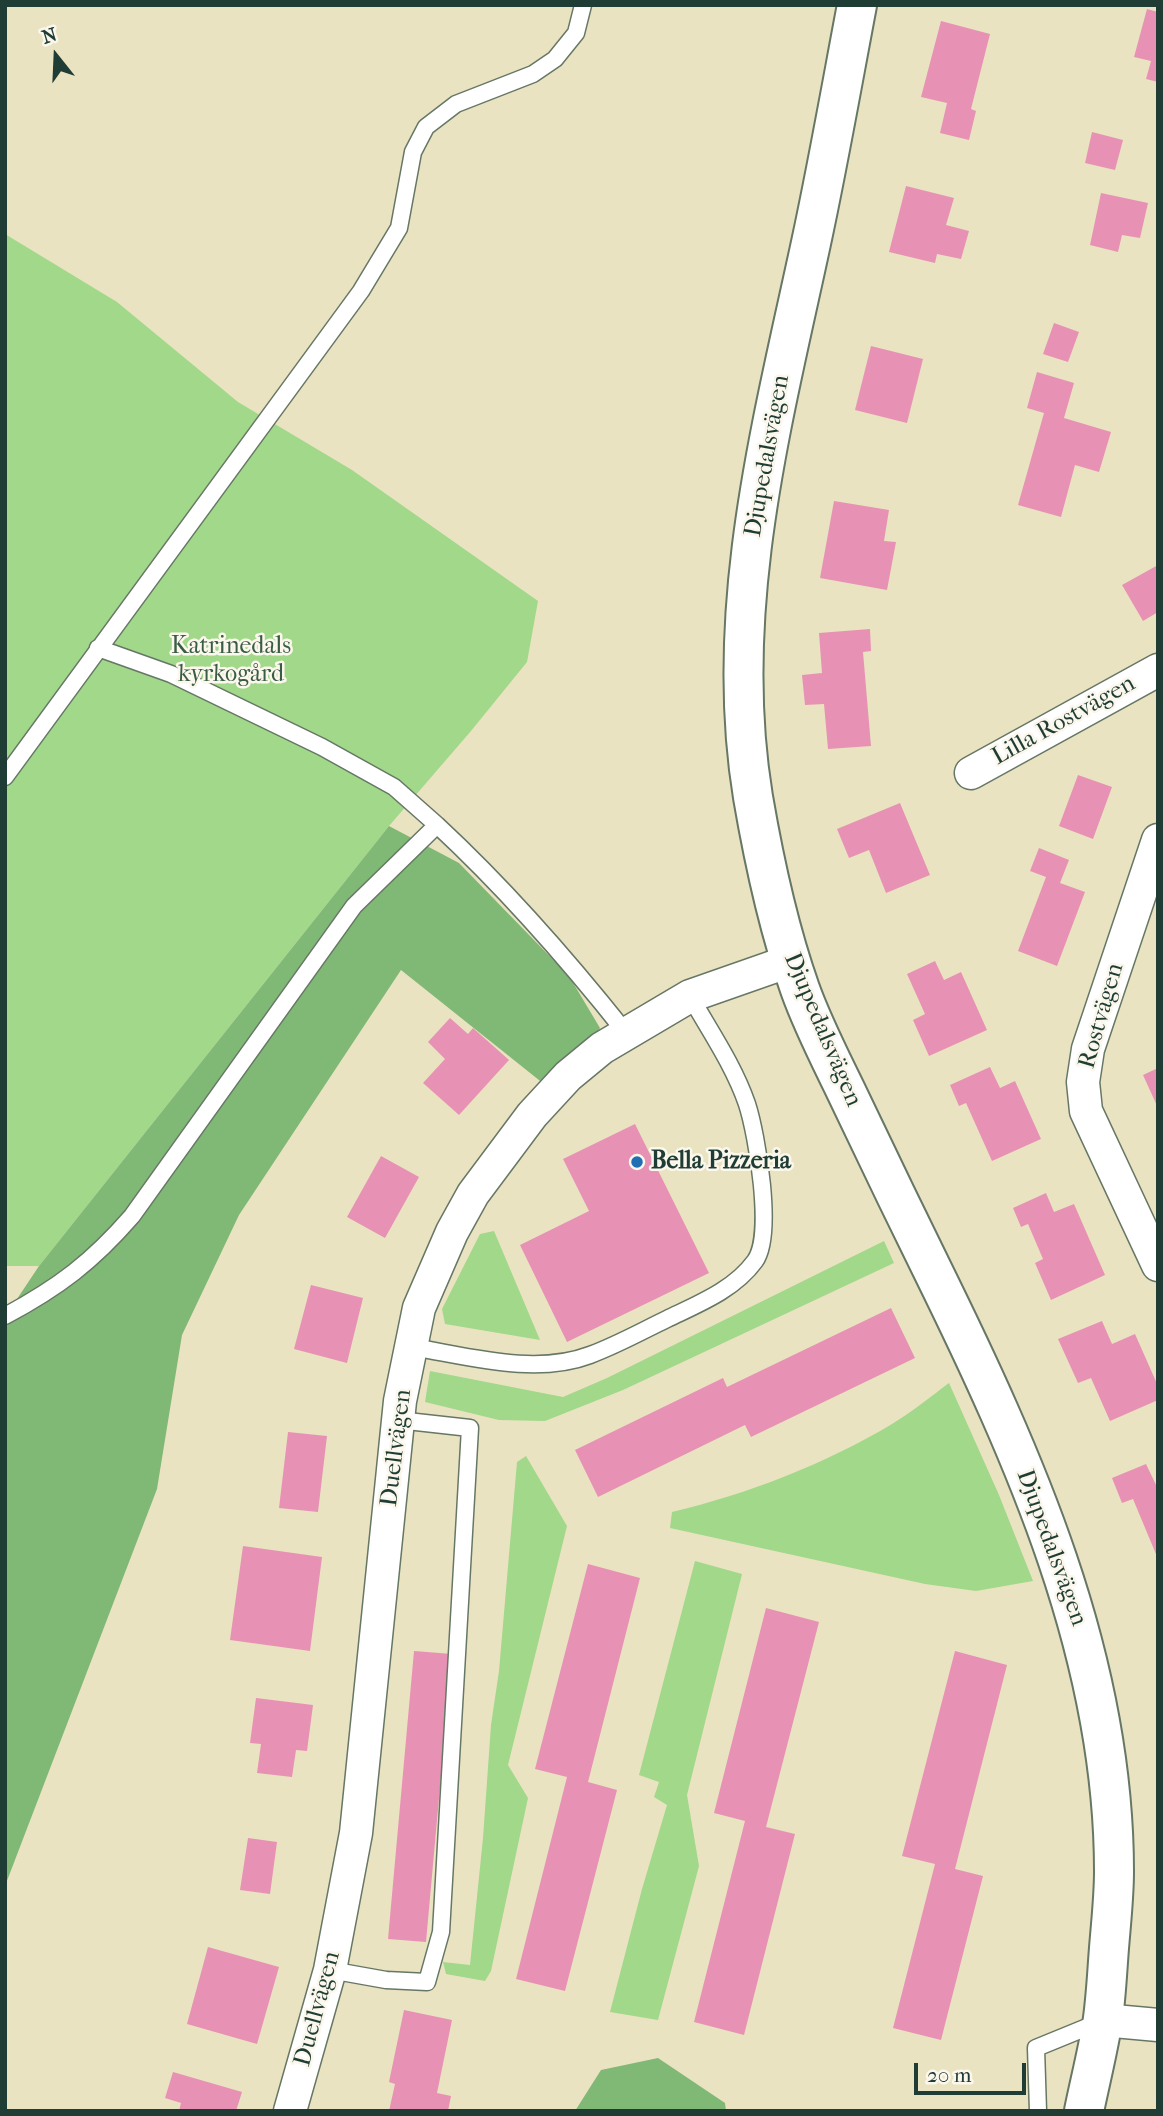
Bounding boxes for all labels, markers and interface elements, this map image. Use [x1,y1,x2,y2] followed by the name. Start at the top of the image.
[21,21,91,91] north arrow
[39,23,60,49] text: N
[740,373,796,539] street label: Djupedalsvägen
[171,633,291,689] park label: Katrinedals kyrkogård
[987,670,1141,772] street label: Lilla Rostvägen
[777,949,867,1111] street label: Djupedalsvägen
[1073,960,1131,1072] street label: Rostvägen
[651,1148,791,1176] place label: Bella Pizzeria
[629,1154,645,1170] marker: Bella Pizzeria
[376,1388,418,1508] street label: Duellvägen
[1009,1466,1093,1630] street label: Djupedalsvägen
[289,1948,347,2070] street label: Duellvägen
[918,2050,1030,2094] scale bar
[927,2063,971,2087] text: 20 m

